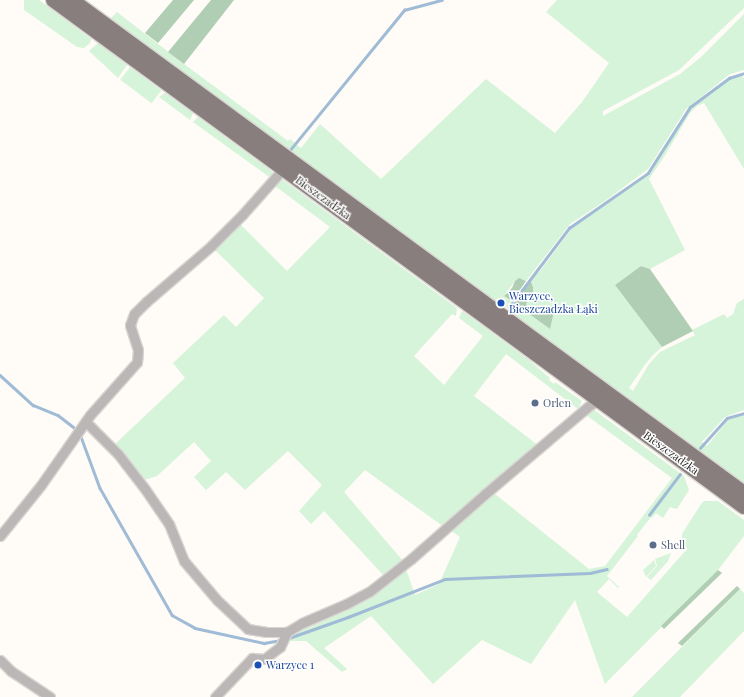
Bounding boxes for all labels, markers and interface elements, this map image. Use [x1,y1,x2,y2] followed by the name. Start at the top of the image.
[293,174,353,222] street label: Bieszczadzka
[509,290,598,316] place label: Warzyce, Bieszczadzka Łąki
[496,298,506,308] marker: Warzyce, Bieszczadzka Łąki
[543,396,571,410] place label: Orlen
[530,398,540,408] marker: Orlen
[641,429,701,477] street label: Bieszczadzka
[661,538,685,552] place label: Shell
[648,540,658,550] marker: Shell
[266,658,314,672] place label: Warzyce 1
[253,660,263,670] marker: Warzyce 1

